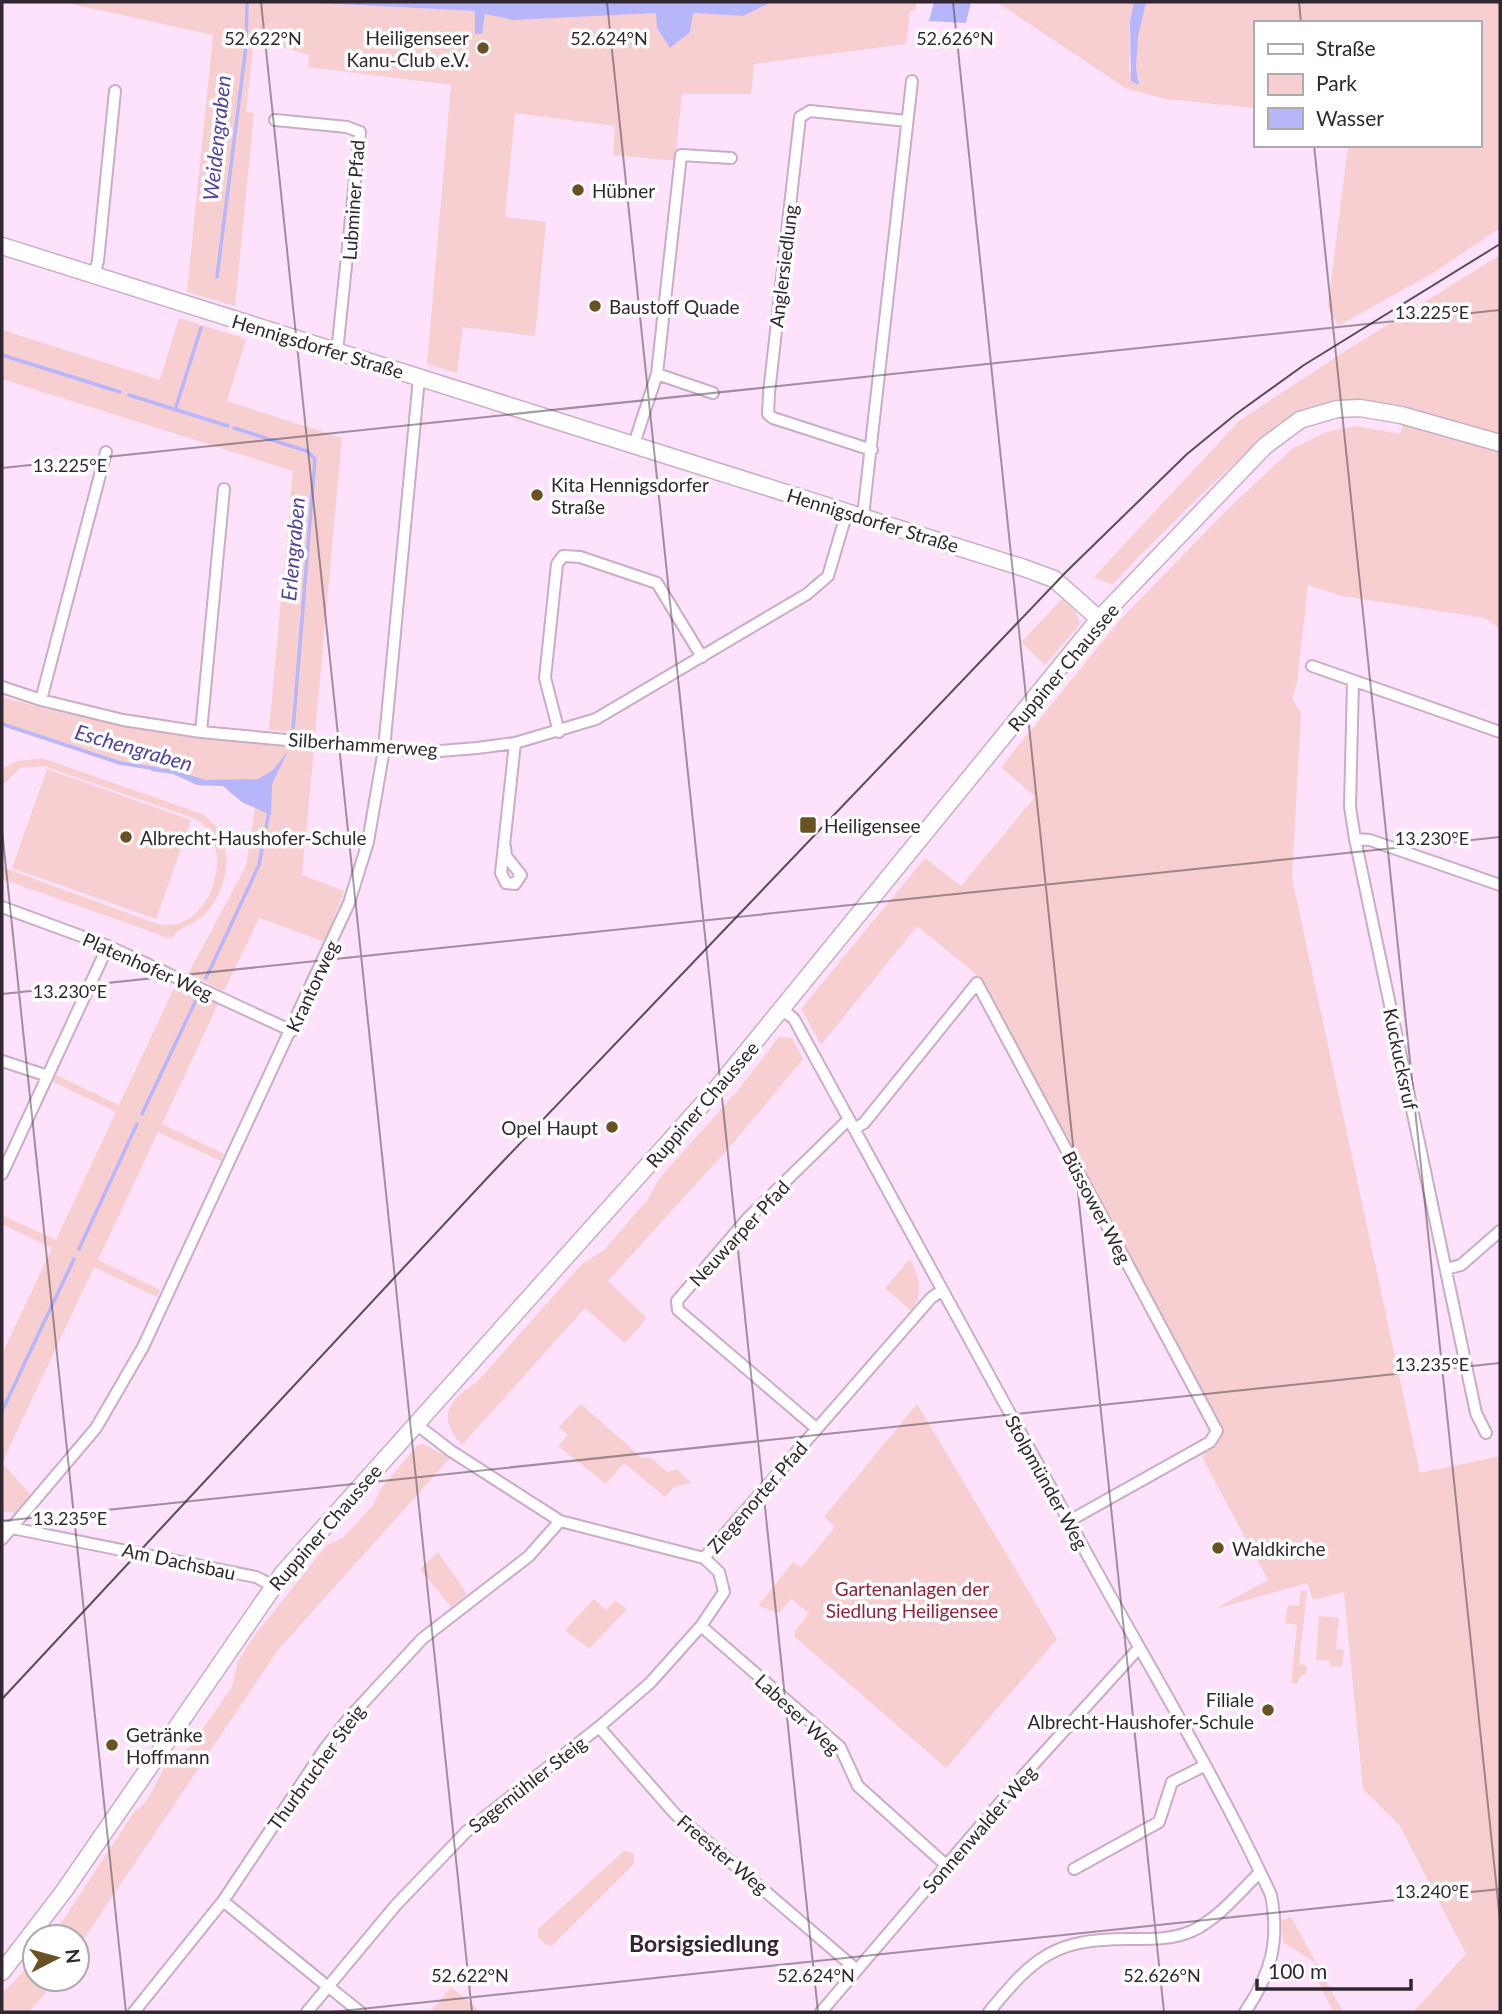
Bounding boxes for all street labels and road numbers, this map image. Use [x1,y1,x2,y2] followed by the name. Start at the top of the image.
[337,139,369,261] street label: Lubminer Pfad
[764,203,802,329] street label: Anglersiedlung
[229,309,407,383] street label: Hennigsdorfer Straße
[784,483,962,557] street label: Hennigsdorfer Straße
[1003,598,1123,736] street label: Ruppiner Chaussee
[287,727,439,761] street label: Silberhammerweg
[79,927,217,1005] street label: Platenhofer Weg
[281,936,343,1035] street label: Krantorweg
[1379,1006,1423,1112] street label: Kuckucksruf
[641,1036,763,1172] street label: Ruppiner Chaussee
[1058,1147,1136,1267] street label: Büssower Weg
[684,1175,794,1291] street label: Neuwarper Pfad
[1001,1411,1093,1553] street label: Stolpmünder Weg
[702,1437,812,1557] street label: Ziegenorter Pfad
[264,1459,386,1595] street label: Ruppiner Chaussee
[120,1538,238,1584] street label: Am Dachsbau
[751,1669,845,1759] street label: Labeser Weg
[263,1700,369,1834] street label: Thurbrucher Steig
[463,1731,591,1837] street label: Sagemühler Steig
[917,1760,1041,1898] street label: Sonnenwalder Weg
[673,1809,773,1899] street label: Freester Weg

